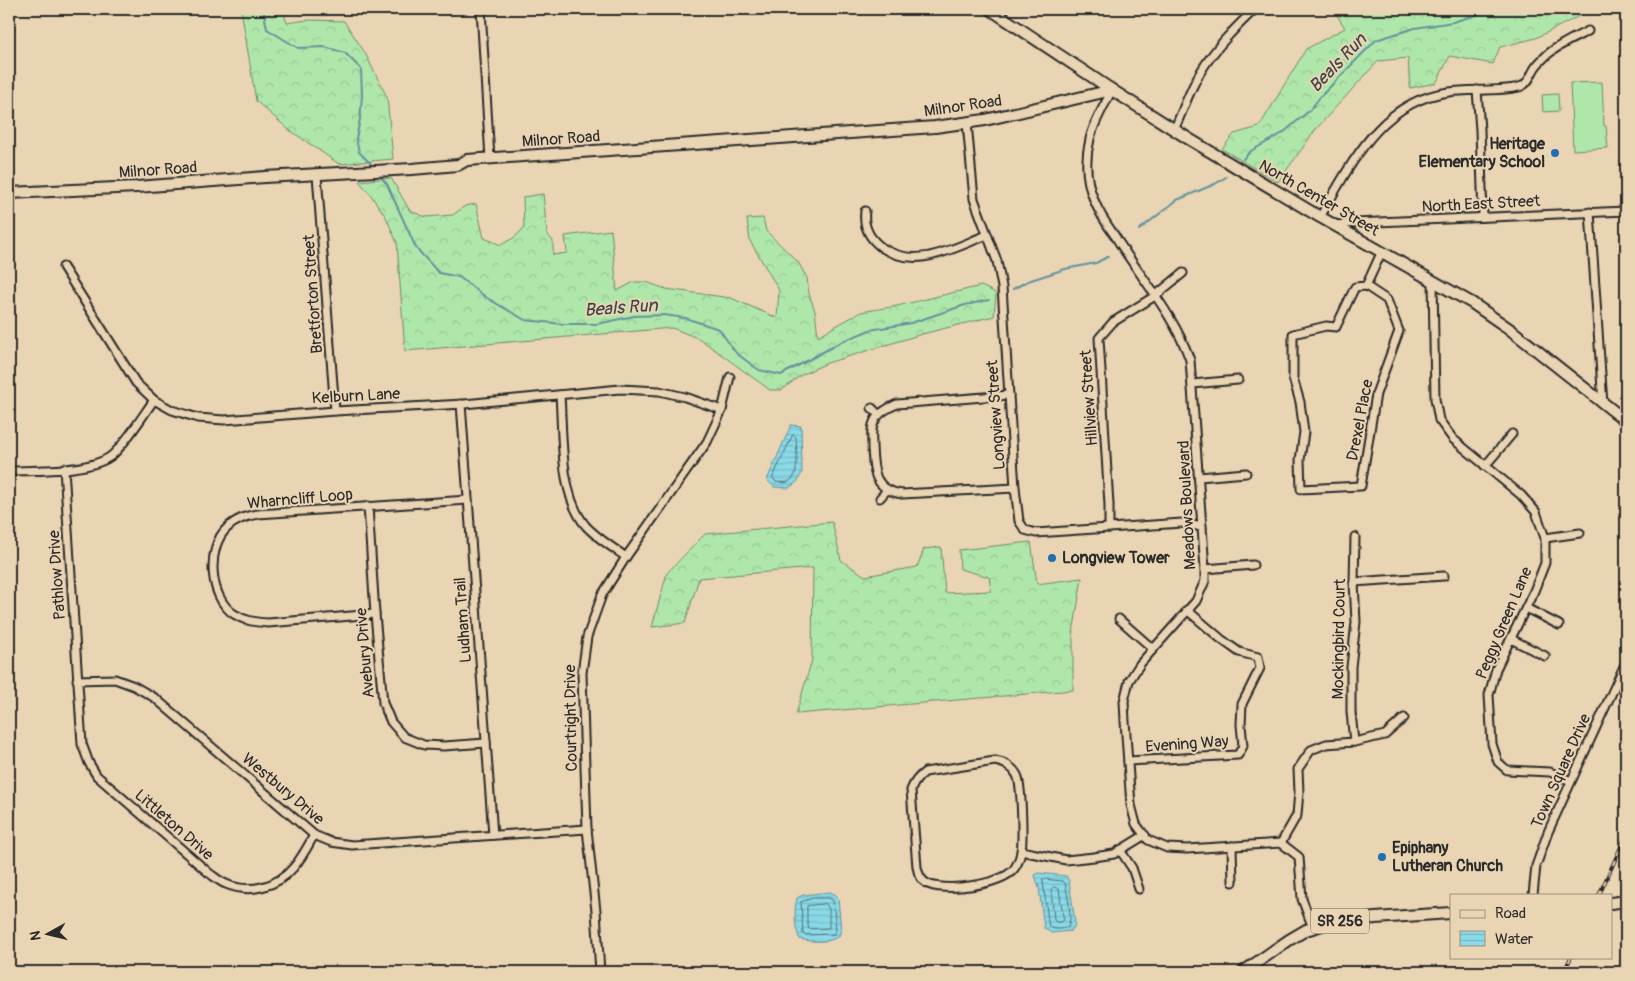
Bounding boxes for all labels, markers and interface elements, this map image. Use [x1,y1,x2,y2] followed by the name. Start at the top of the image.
[1304,28,1372,97] water label: Beals Run
[923,91,1003,121] street label: Milnor Road
[521,126,601,152] street label: Milnor Road
[1419,134,1546,172] place label: Heritage Elementary School
[1549,147,1561,159] marker: Heritage Elementary School
[1255,155,1383,241] street label: North Center Street
[118,157,198,183] street label: Milnor Road
[1421,191,1541,217] street label: North East Street
[299,233,327,354] street label: Bretforton Street
[584,294,659,322] water label: Beals Run
[1076,349,1102,447] street label: Hillview Street
[982,359,1010,471] street label: Longview Street
[1342,377,1378,462] street label: Drexel Place
[311,384,401,408] street label: Kelburn Lane
[1174,440,1200,570] street label: Meadows Boulevard
[246,484,354,514] street label: Wharncliff Loop
[44,529,70,620] street label: Pathlow Drive
[1062,548,1170,568] place label: Longview Tower
[1046,552,1058,564] marker: Longview Tower
[1471,564,1537,682] street label: Peggy Green Lane
[450,577,476,663] street label: Ludham Trail
[1328,578,1350,700] street label: Mockingbird Court
[351,607,379,699] street label: Avebury Drive
[560,664,582,772] street label: Courtright Drive
[1527,711,1595,831] street label: Town Square Drive
[1145,731,1229,757] street label: Evening Way
[238,749,328,829] street label: Westbury Drive
[130,785,218,865] street label: Littleton Drive
[1392,838,1503,876] place label: Epiphany Lutheran Church
[1376,851,1388,863] marker: Epiphany Lutheran Church
[1450,894,1612,958] legend
[1495,904,1526,923] text: Road
[22,908,72,958] north arrow
[1311,908,1369,934] road number: SR 256
[27,930,45,942] text: N
[1495,930,1534,949] text: Water

